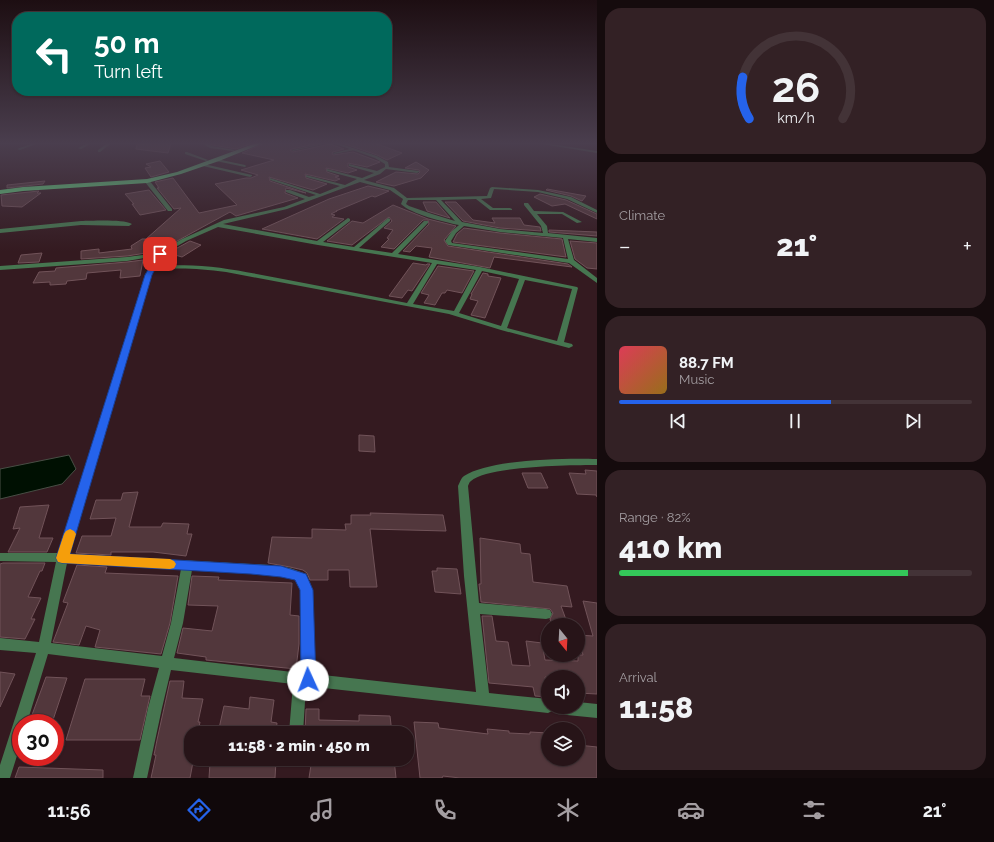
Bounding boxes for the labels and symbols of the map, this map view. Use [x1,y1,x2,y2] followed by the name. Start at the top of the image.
[143,237,177,271] pin
[541,618,585,662] north arrow
[287,659,329,701] position arrow
[12,714,64,766] speed limit sign: 30

